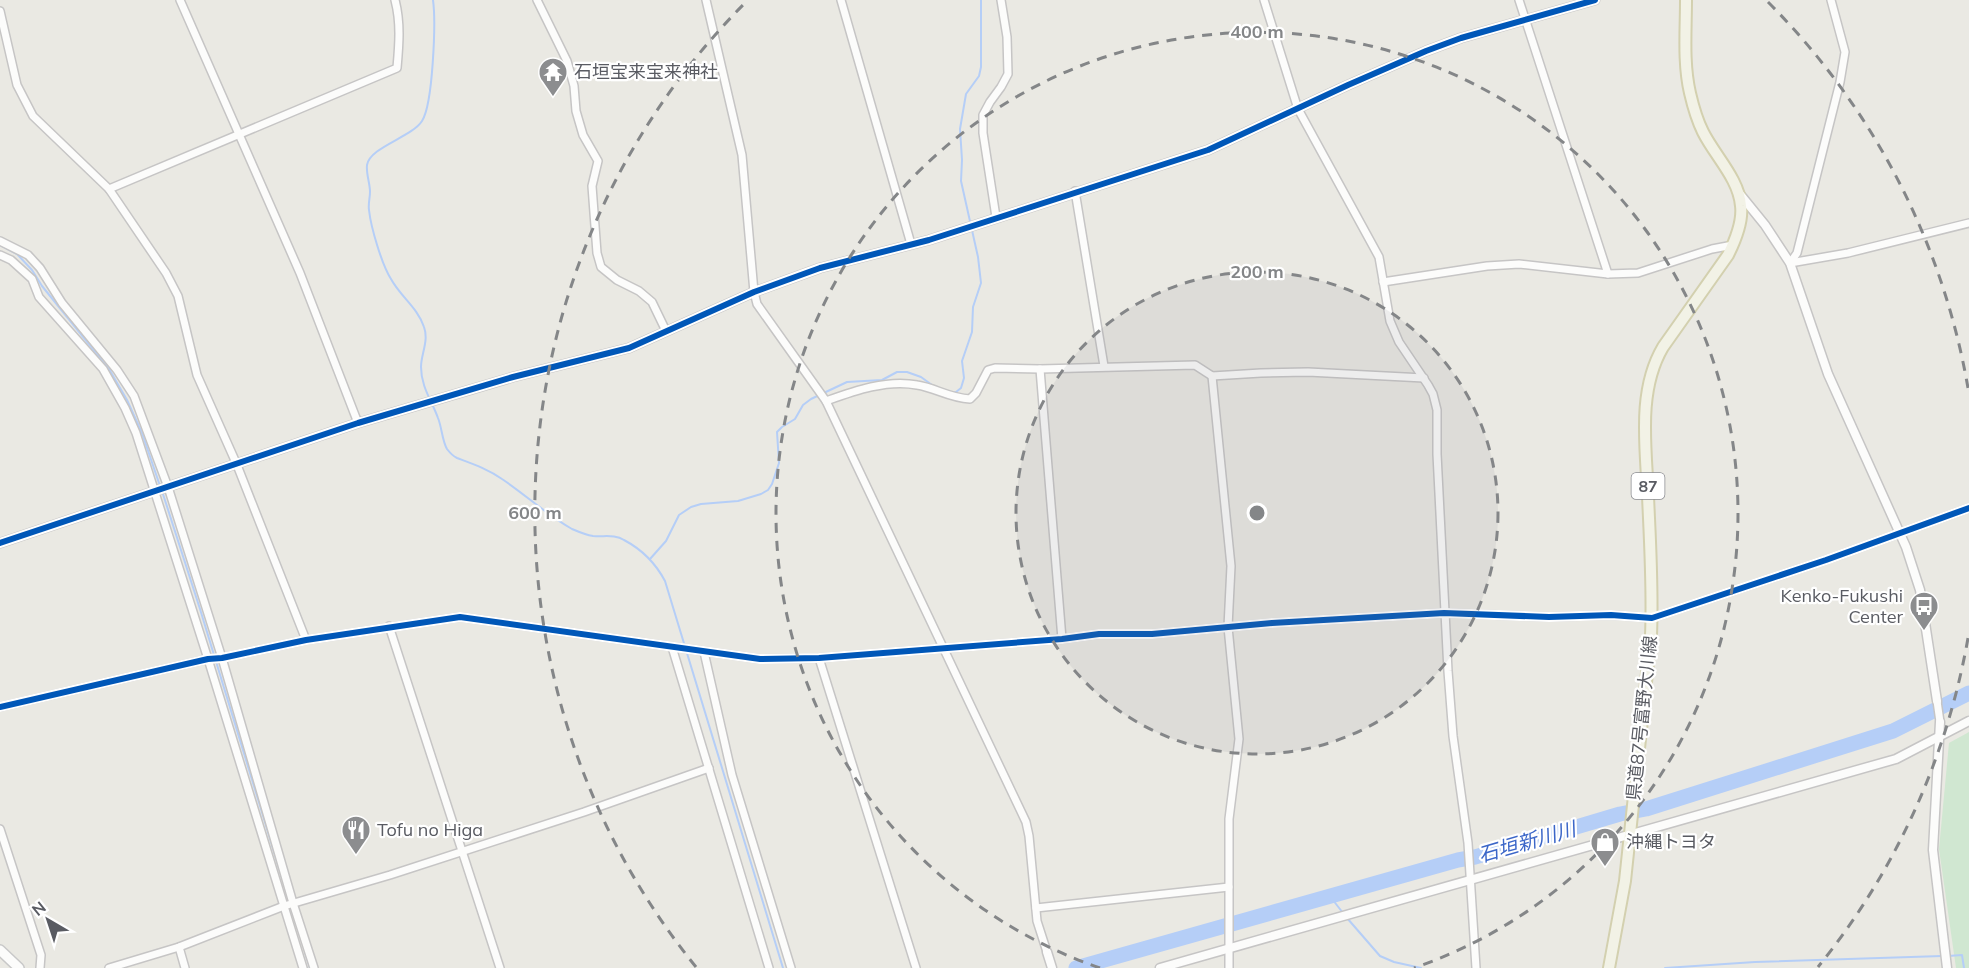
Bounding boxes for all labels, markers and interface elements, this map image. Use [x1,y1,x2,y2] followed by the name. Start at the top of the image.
[1230,20,1284,43] text: 400 m
[537,56,569,98] temple icon: 石垣宝来宝来神社
[574,60,718,83] place label: 石垣宝来宝来神社
[1230,260,1284,283] text: 200 m
[1632,473,1664,499] road number: 87
[508,501,562,524] text: 600 m
[1247,503,1267,523] centre of rings
[1780,584,1903,628] place label: Kenko-Fukushi Center
[1908,590,1940,632] bus stop icon: Kenko-Fukushi Center
[1621,634,1662,802] street label: 県道87号富野大川線
[340,814,372,856] restaurant icon: Tofu no Higa
[1475,815,1580,867] water label: 石垣新川川
[377,818,483,841] place label: Tofu no Higa
[1589,826,1621,868] shop icon: 沖縄トヨタ
[1626,830,1716,853] place label: 沖縄トヨタ
[18,890,78,950] north arrow
[28,897,50,920] text: N

